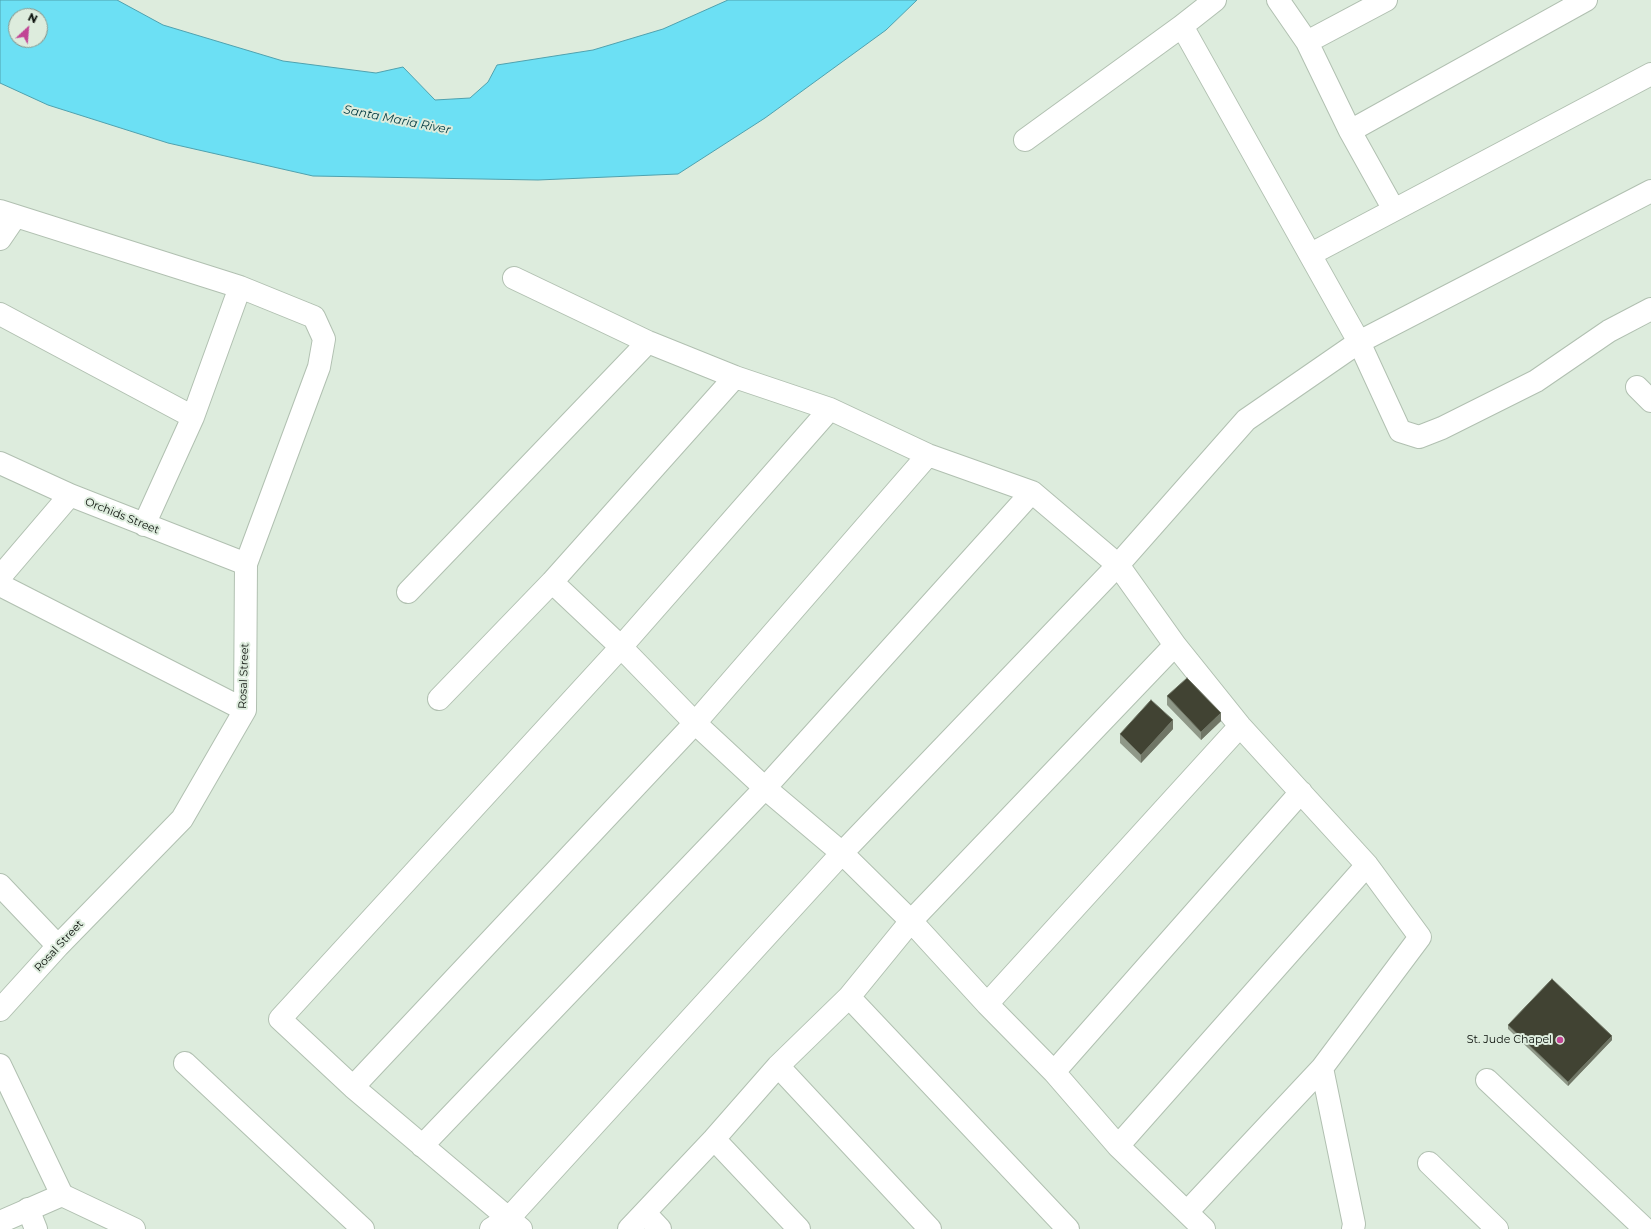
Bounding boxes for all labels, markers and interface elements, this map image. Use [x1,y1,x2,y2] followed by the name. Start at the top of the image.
[8,8,48,48] north arrow
[26,10,40,26] text: N
[342,103,452,137] water label: Santa Maria River
[83,495,161,537] street label: Orchids Street
[236,643,252,709] street label: Rosal Street
[32,917,86,975] street label: Rosal Street
[1467,1033,1552,1047] place label: St. Jude Chapel
[1555,1035,1565,1045] marker: St. Jude Chapel

